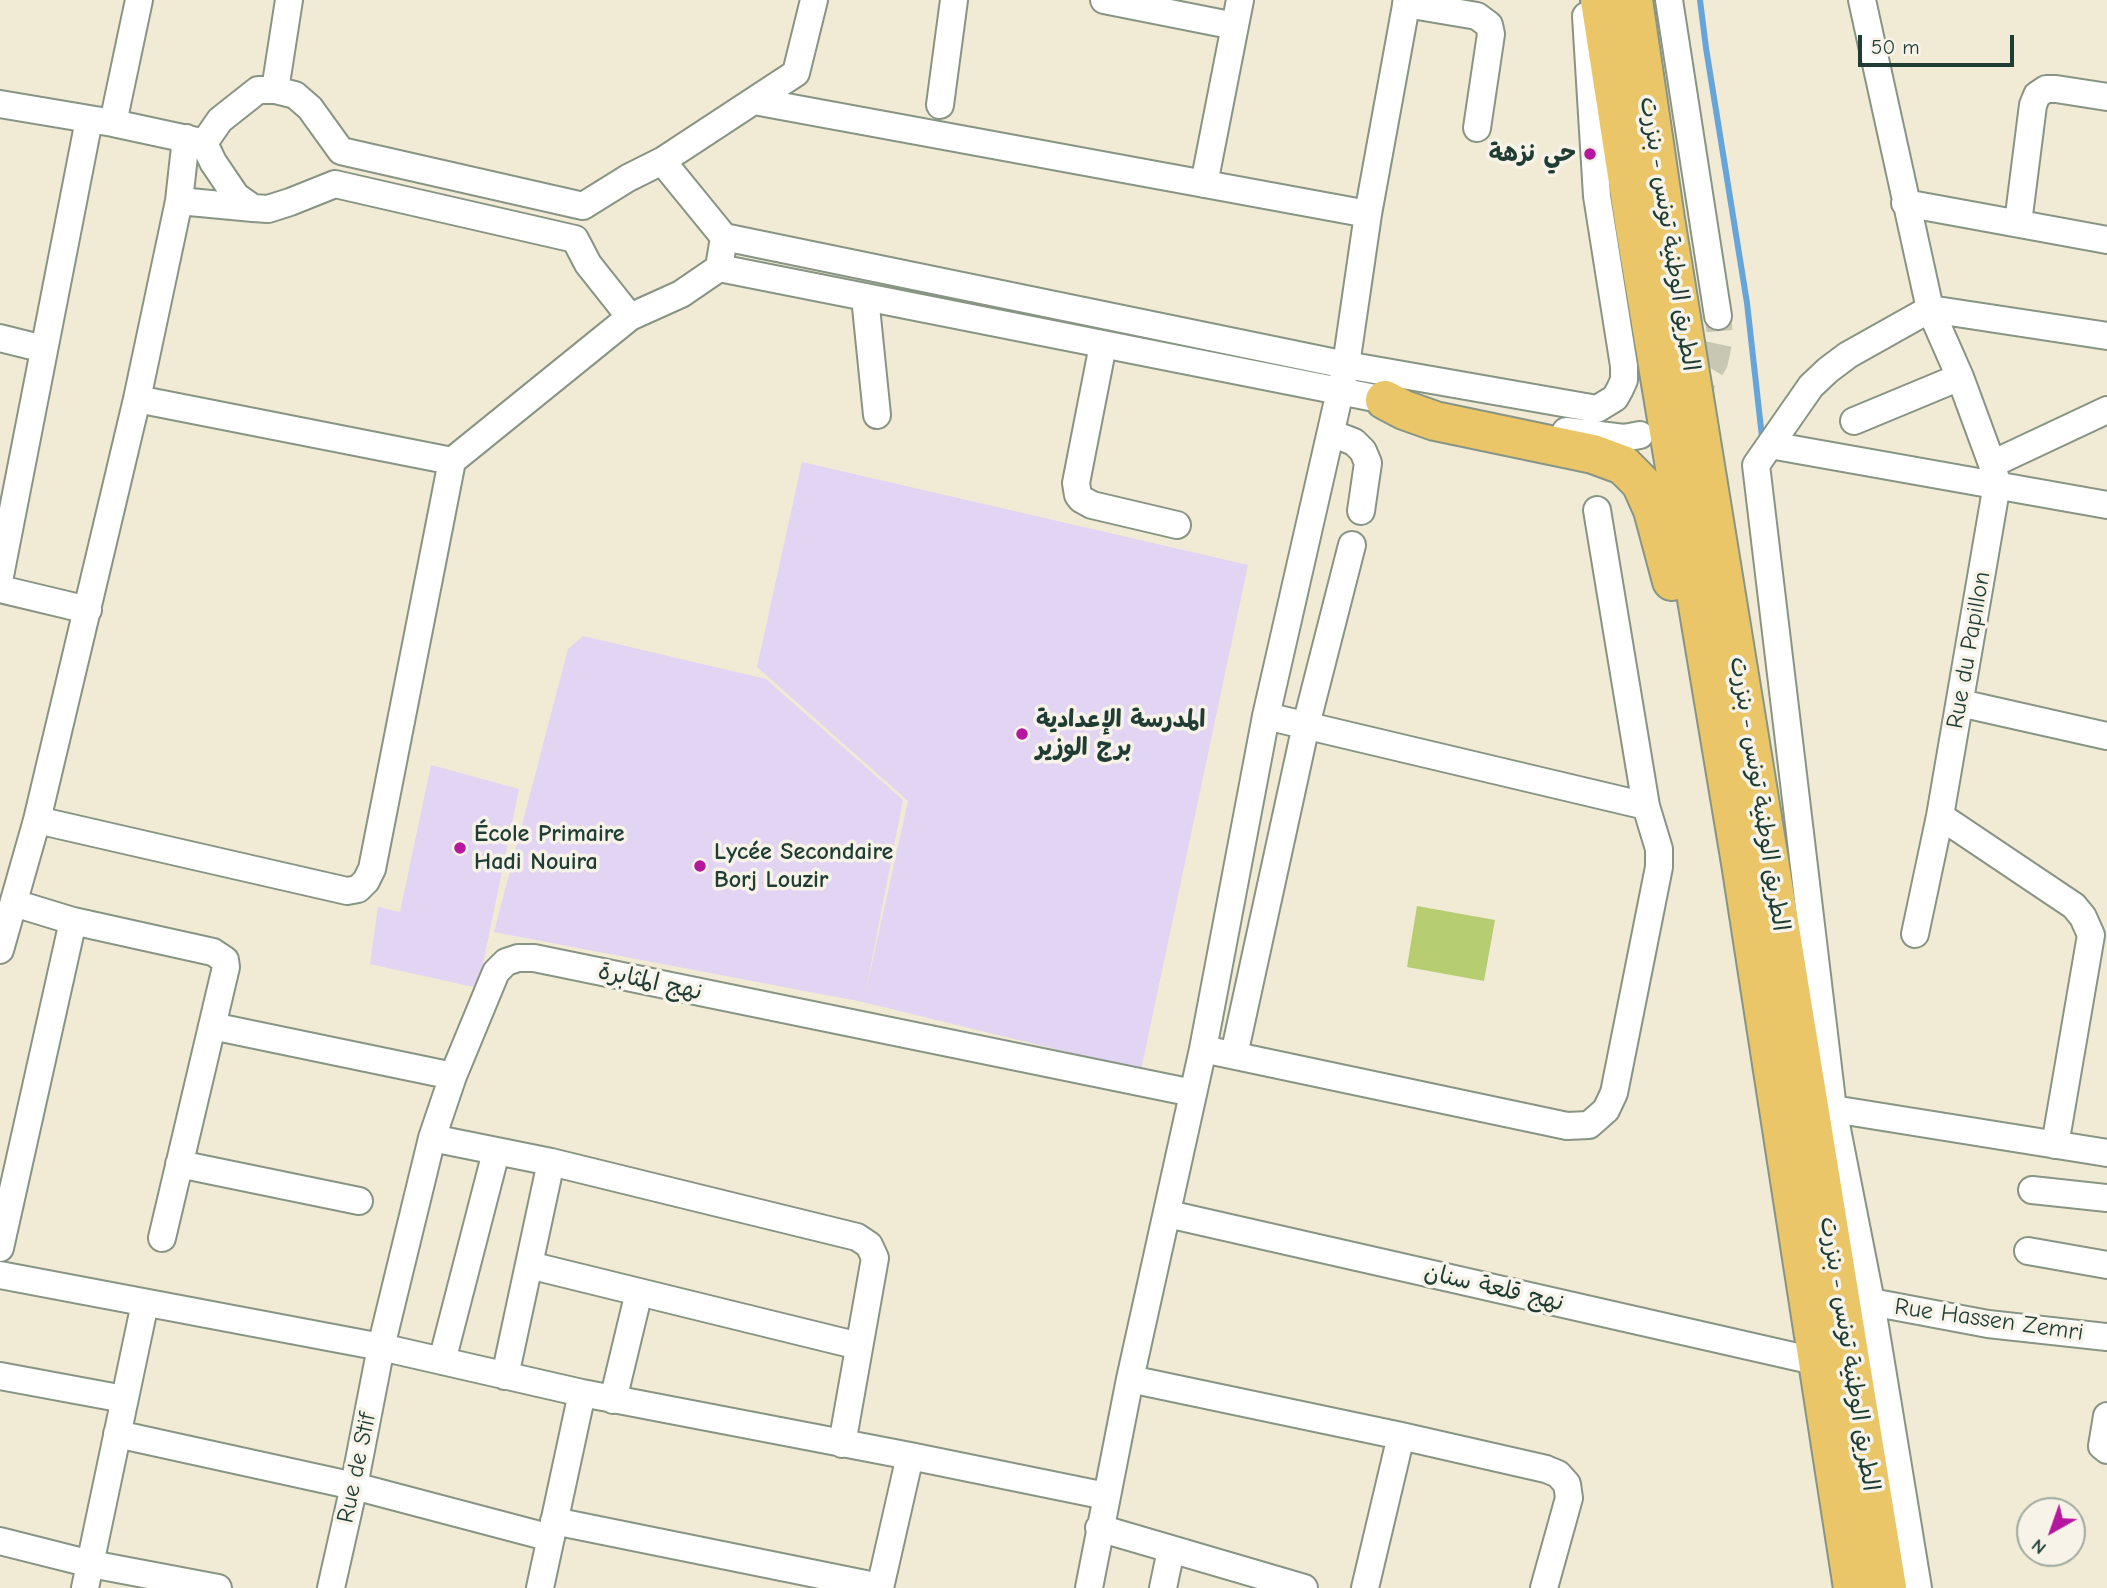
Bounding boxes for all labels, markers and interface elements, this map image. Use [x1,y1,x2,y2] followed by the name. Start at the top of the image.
[1862,21,2018,65] scale bar
[1871,35,1920,59] text: 50 m
[1633,95,1705,373] street label: الطريق الوطنية تونس - بنزرت
[1489,140,1576,168] place label: حي نزهة
[1582,146,1598,162] marker: حي نزهة
[1941,569,1997,731] street label: Rue du Papillon
[1723,655,1795,933] street label: الطريق الوطنية تونس - بنزرت
[1036,706,1205,762] place label: المدرسة الإعدادية برج الوزير
[1014,726,1030,742] marker: المدرسة الإعدادية برج الوزير
[474,820,625,876] place label: École Primaire Hadi Nouira
[714,838,893,894] place label: Lycée Secondaire Borj Louzir
[452,840,468,856] marker: École Primaire Hadi Nouira
[692,858,708,874] marker: Lycée Secondaire Borj Louzir
[595,957,705,1007] street label: نهج المثابرة
[1813,1215,1885,1493] street label: الطريق الوطنية تونس - بنزرت
[1421,1258,1567,1318] street label: نهج قلعة سنان
[1893,1292,2085,1348] street label: Rue Hassen Zemri
[331,1410,383,1526] street label: Rue de Stif
[2016,1497,2086,1567] north arrow
[2027,1534,2051,1559] text: N

